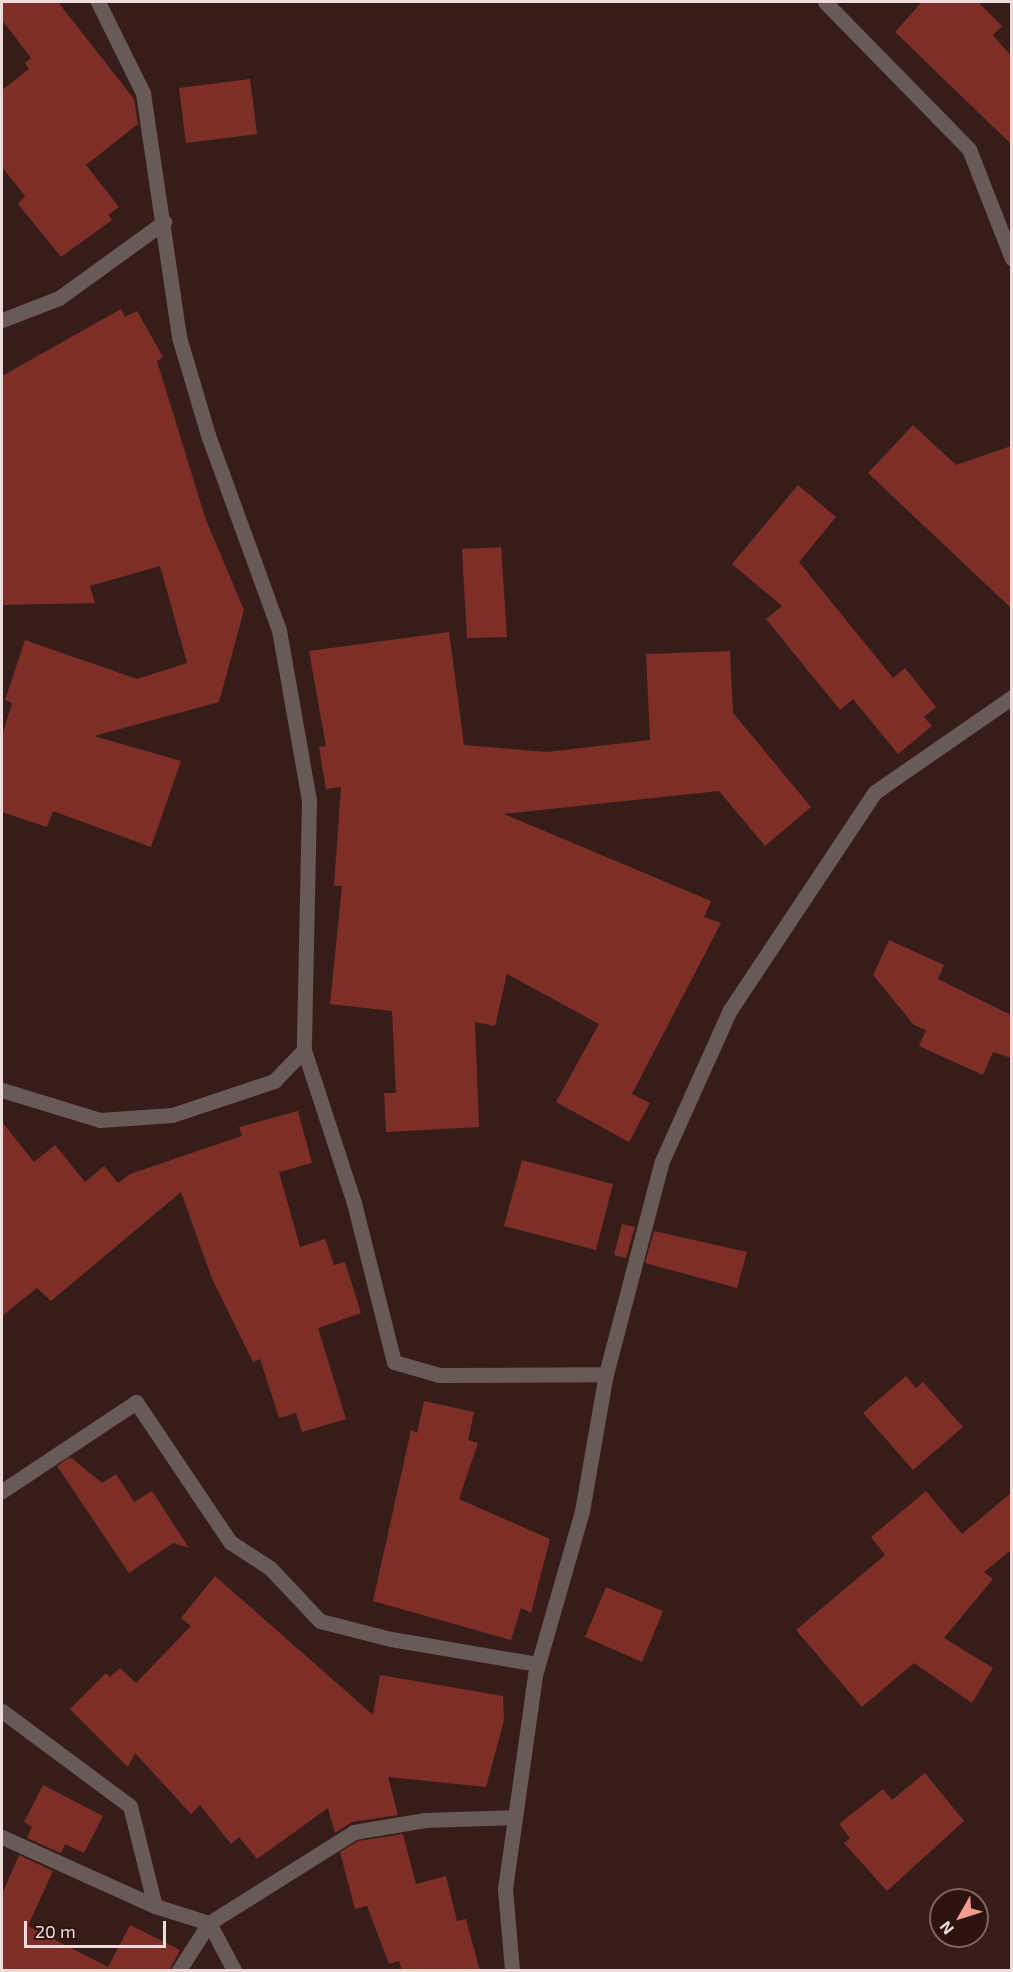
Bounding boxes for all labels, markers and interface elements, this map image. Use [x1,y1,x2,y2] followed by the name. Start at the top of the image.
[929,1888,989,1948] north arrow
[27,1909,170,1947] scale bar
[935,1918,957,1939] text: N
[35,1920,76,1942] text: 20 m

